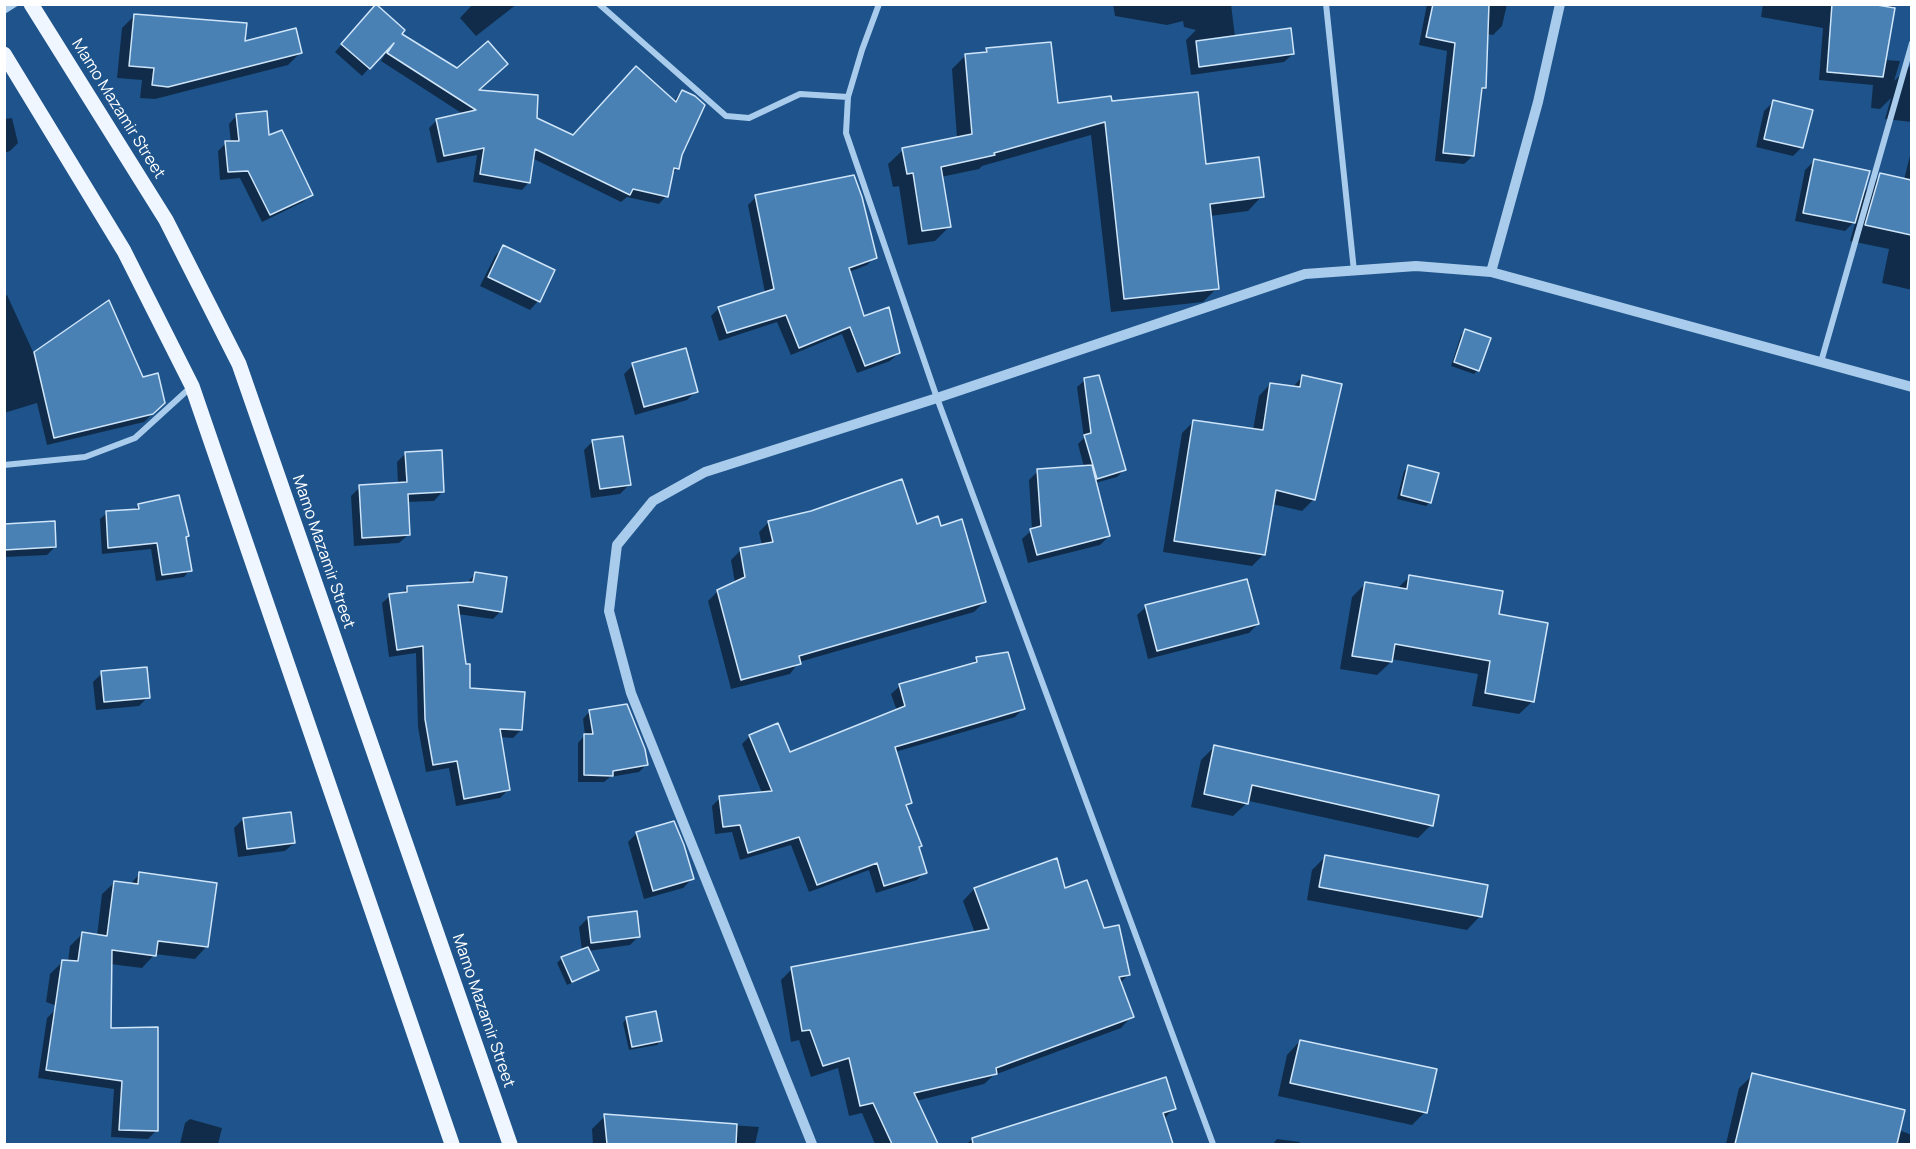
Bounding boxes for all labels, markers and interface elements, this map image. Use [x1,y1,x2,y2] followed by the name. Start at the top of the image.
[67,36,169,182] street label: Mamo Mazamir Street
[288,473,358,631] street label: Mamo Mazamir Street
[448,932,518,1090] street label: Mamo Mazamir Street

